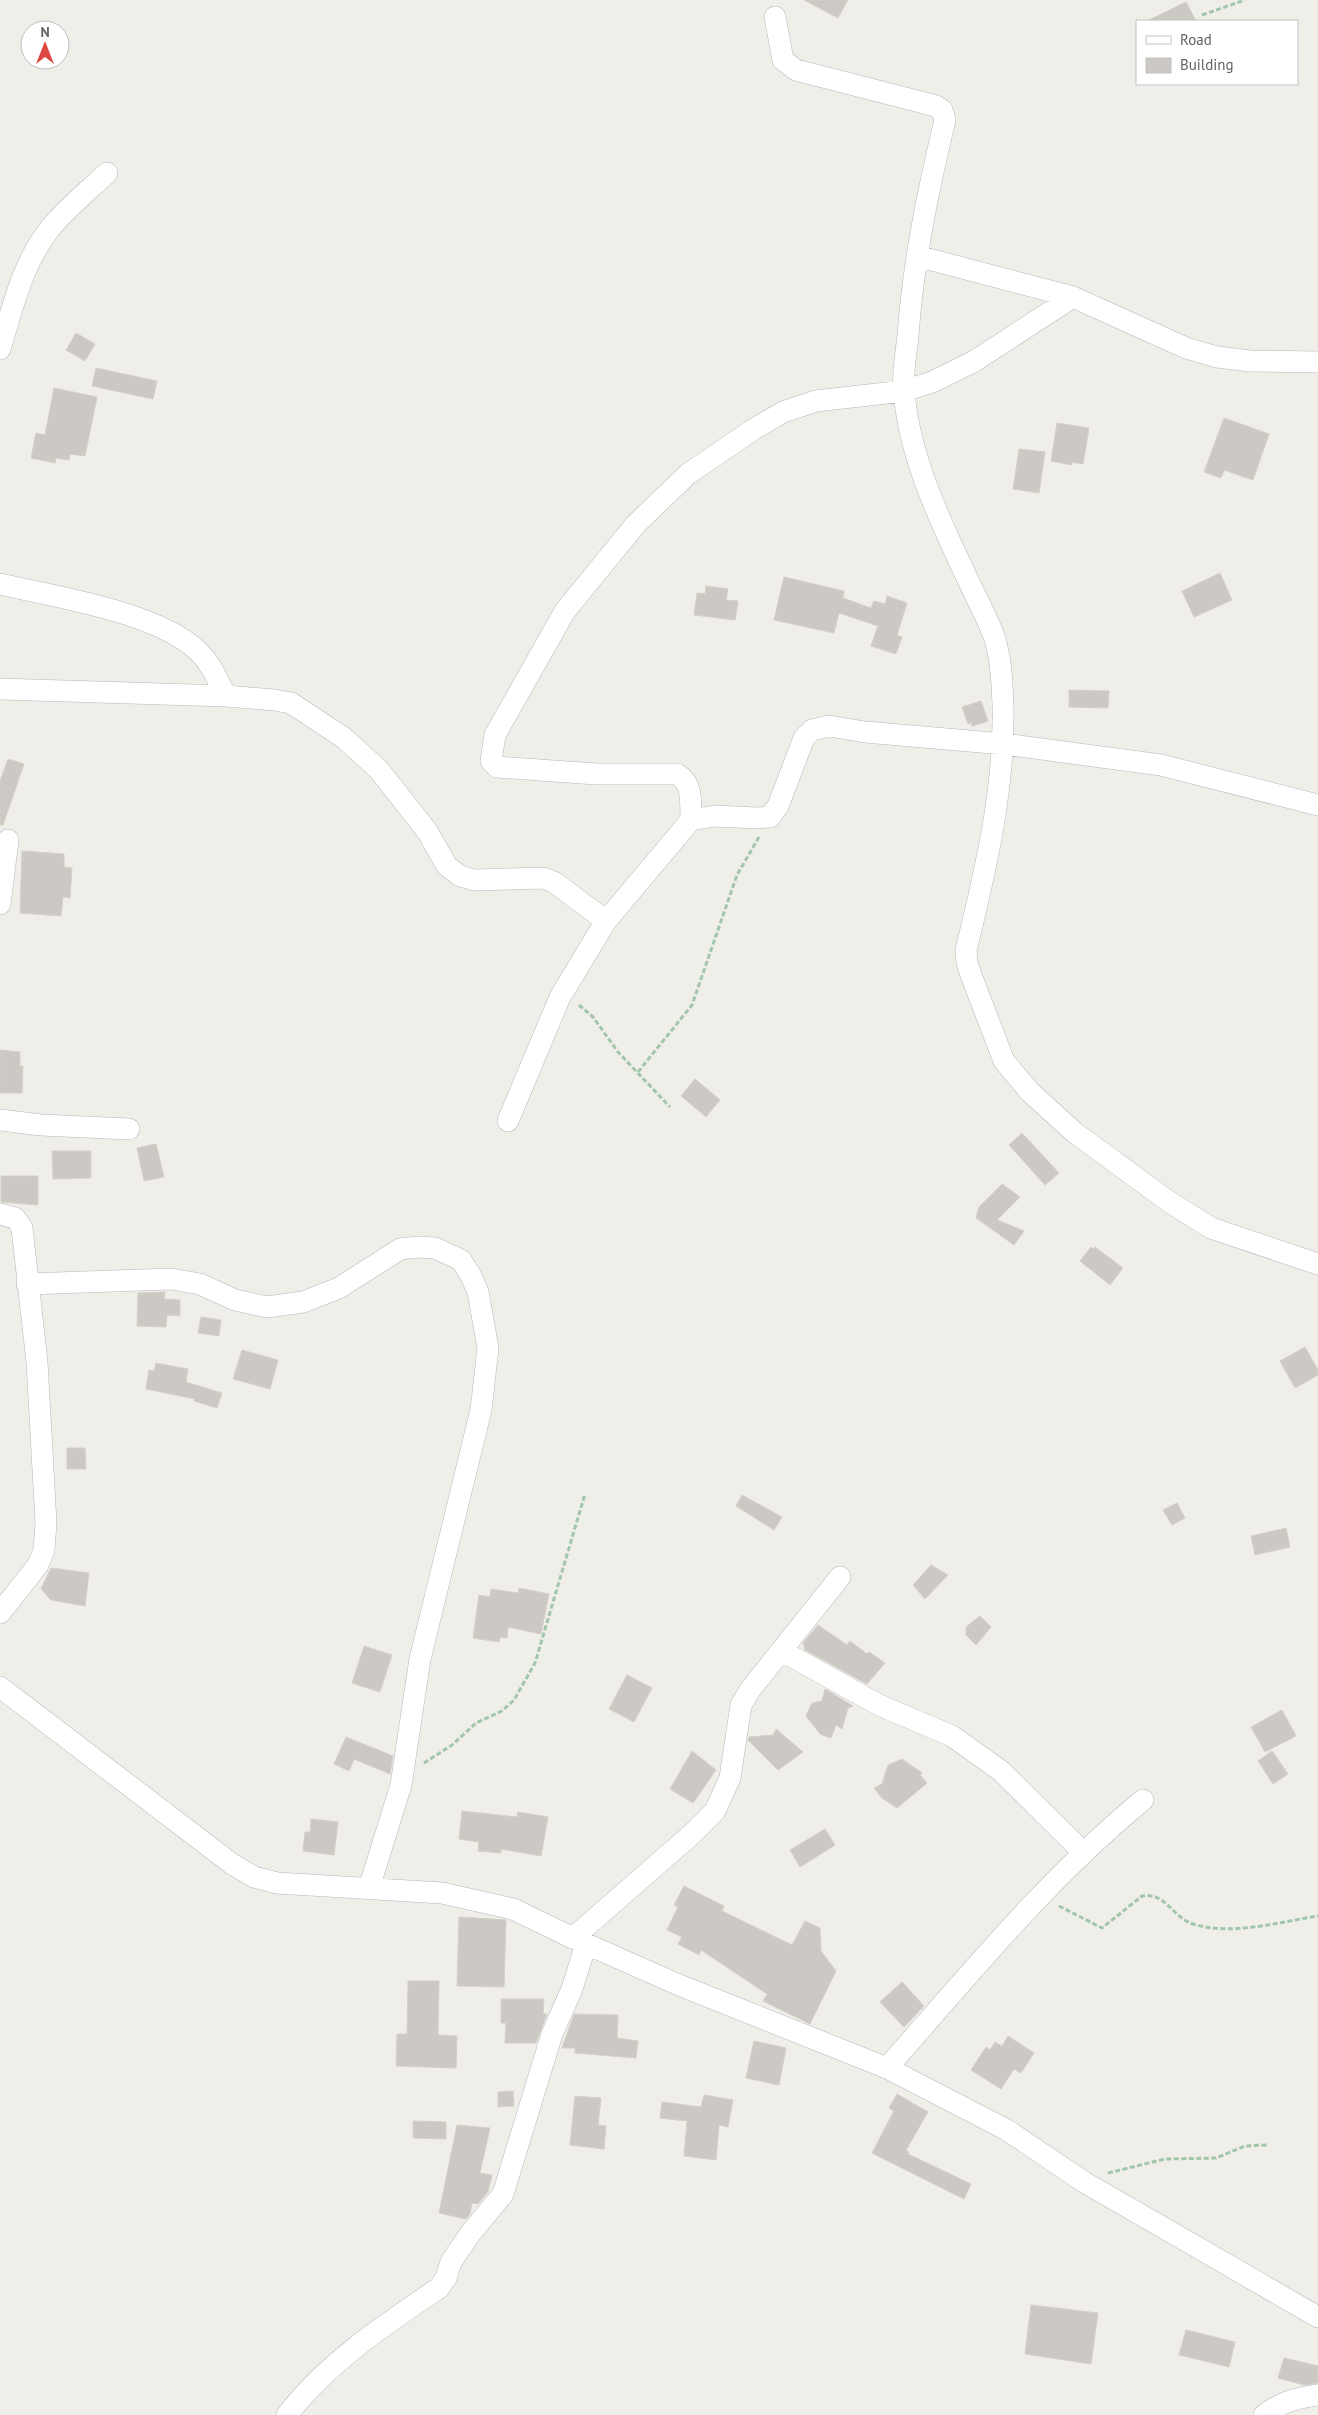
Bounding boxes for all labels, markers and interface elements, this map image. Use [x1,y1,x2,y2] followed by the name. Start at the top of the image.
[20,20,70,70] north arrow
[1136,20,1298,85] legend
[40,23,50,41] text: N
[1180,30,1212,49] text: Road
[1180,55,1234,74] text: Building

